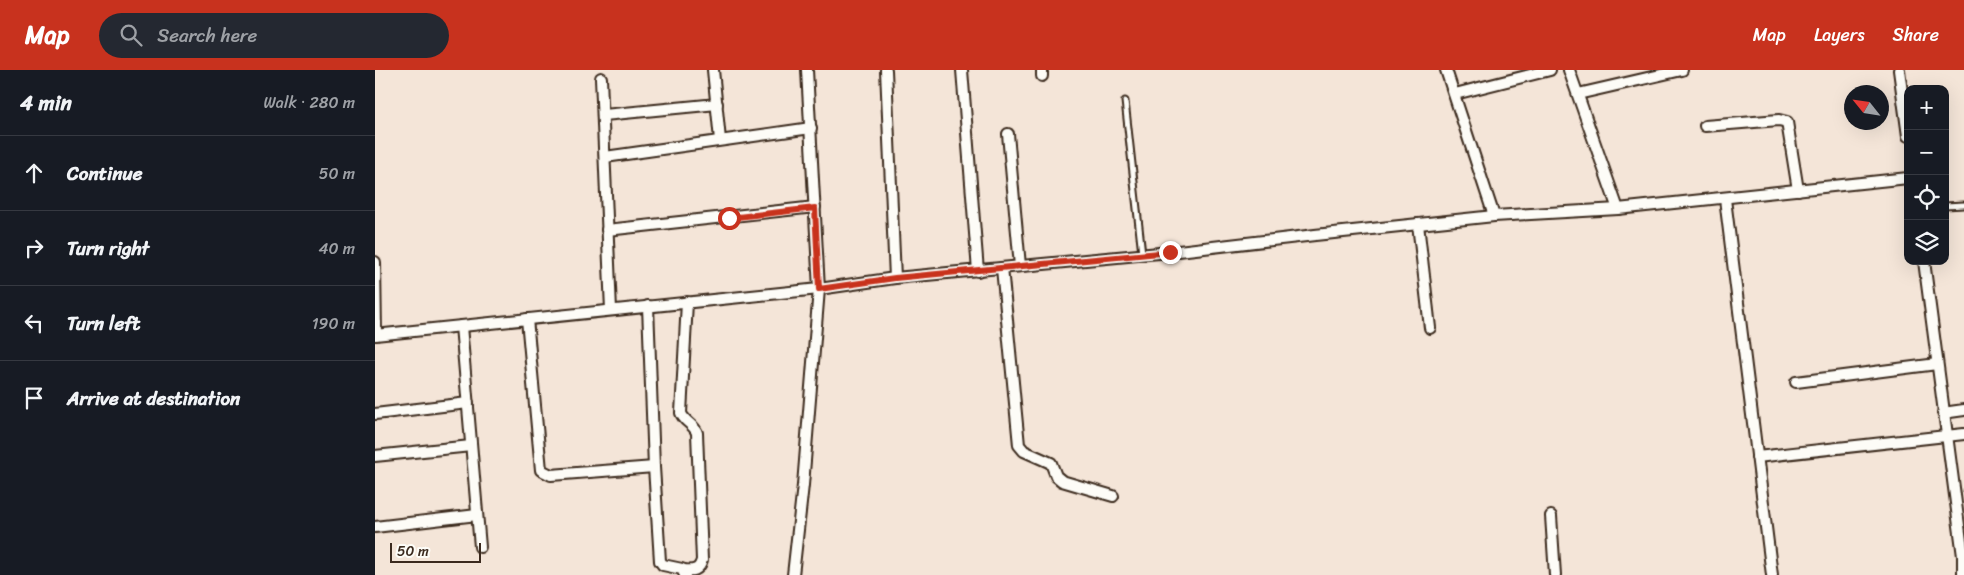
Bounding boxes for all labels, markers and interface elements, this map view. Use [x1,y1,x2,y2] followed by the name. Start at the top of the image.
[99,13,449,58] search box
[25,14,69,56] text: Map
[157,19,257,52] text: Search here
[1753,19,1786,51] text: Map
[1814,19,1865,51] text: Layers
[1893,19,1939,51] text: Share
[117,21,145,49] icon: search
[20,84,72,122] text: 4 min
[1844,85,1889,130] north arrow
[1904,85,1949,265] map controls
[1904,85,1949,130] button: +
[264,88,355,117] text: Walk · 280 m
[1904,130,1949,175] button: −
[67,157,143,190] text: Continue
[20,159,48,187] icon: ahead
[319,159,355,188] text: 50 m
[1904,175,1949,220] button: locate
[718,207,741,230] route start
[1904,220,1949,265] button: layers
[67,232,149,265] text: Turn right
[20,234,48,262] icon: right
[318,234,355,263] text: 40 m
[1159,241,1182,264] route end
[67,307,140,340] text: Turn left
[20,309,48,337] icon: left
[312,309,355,338] text: 190 m
[67,382,240,415] text: Arrive at destination
[20,384,48,412] icon: arrive
[397,539,429,564] text: 50 m
[390,540,481,563] scale bar

